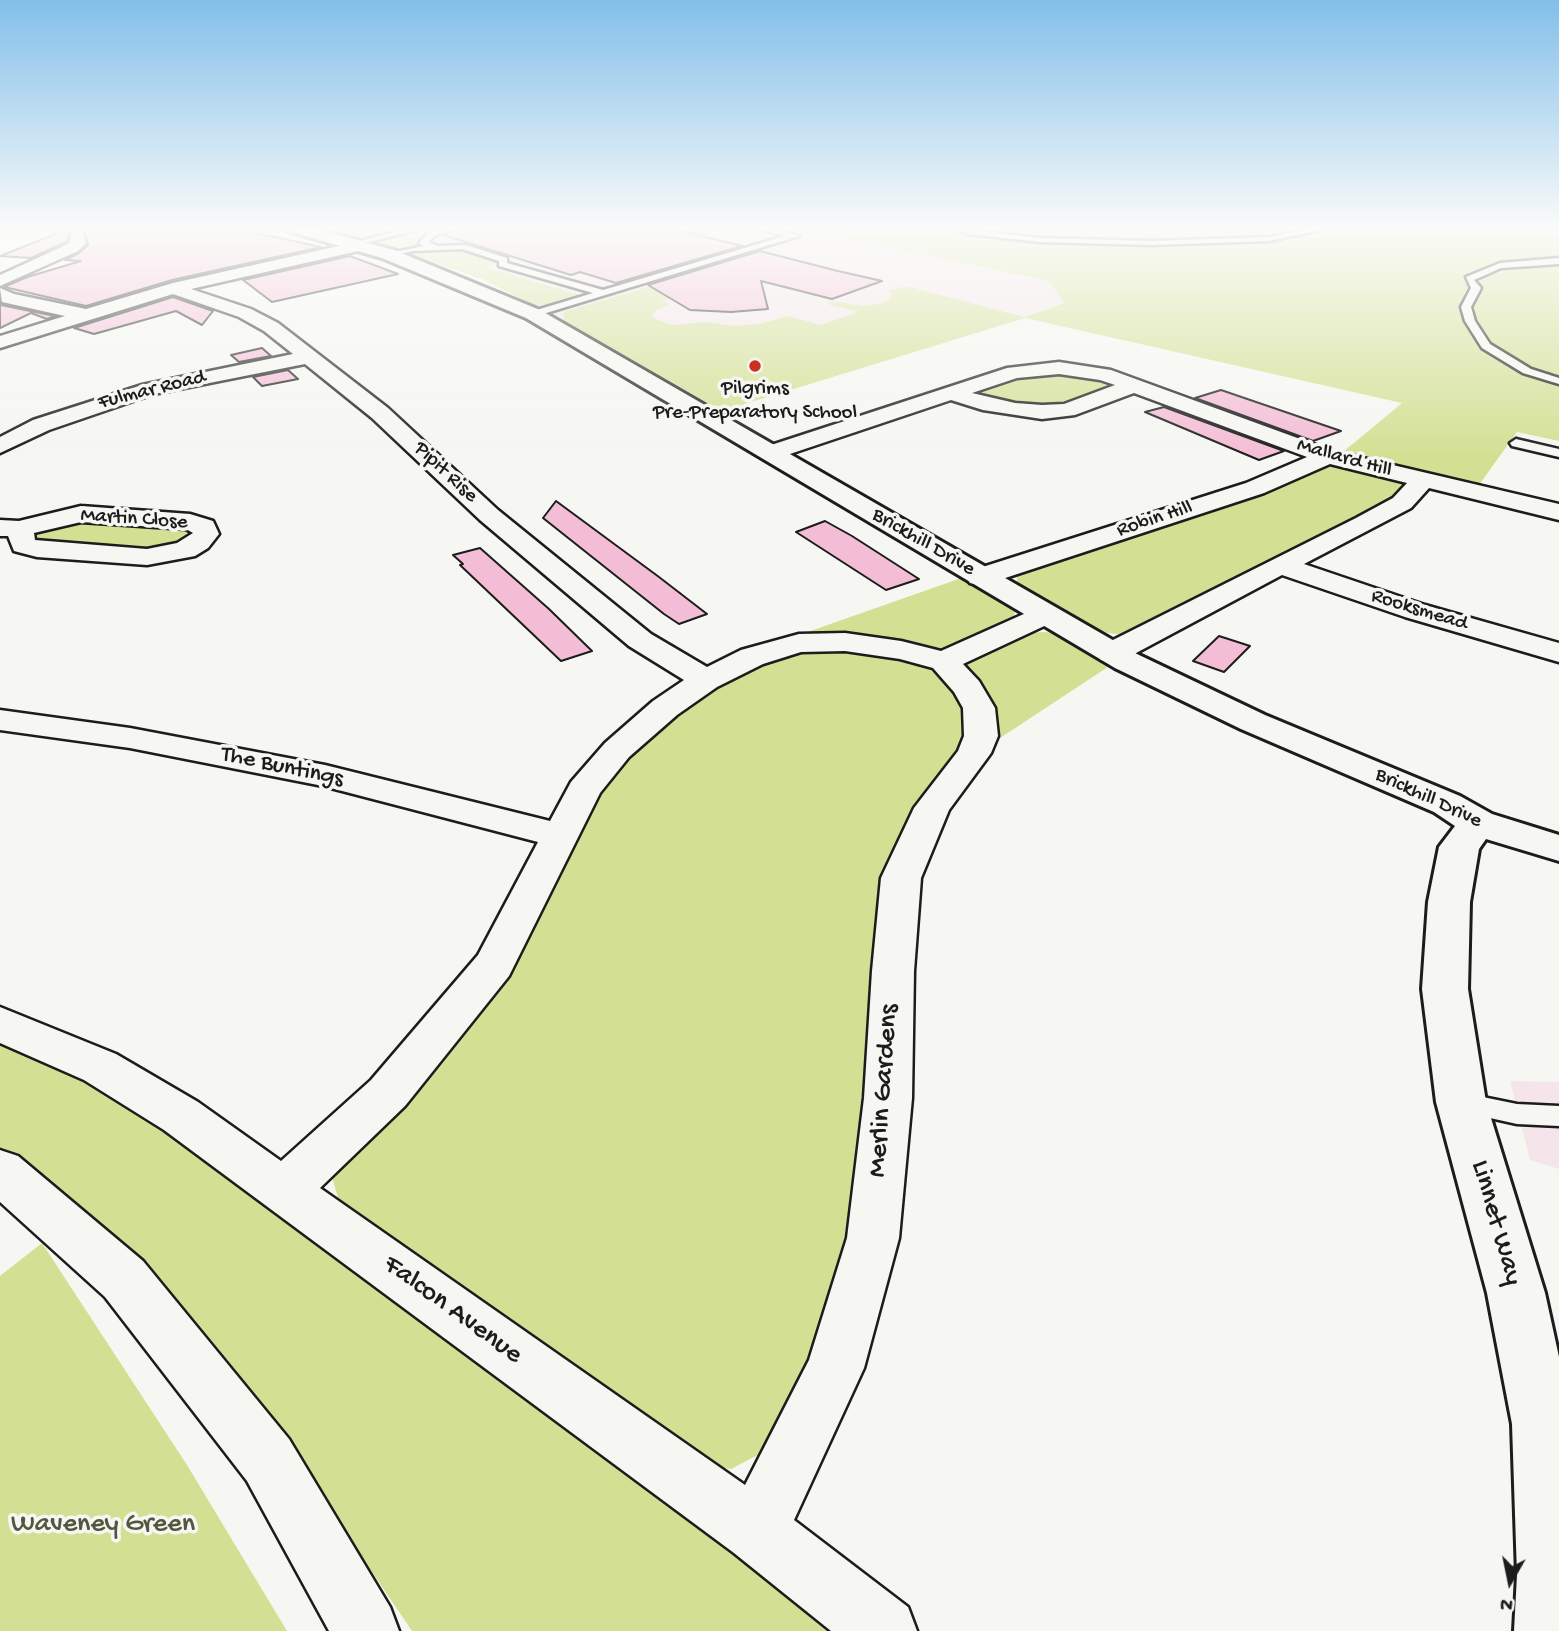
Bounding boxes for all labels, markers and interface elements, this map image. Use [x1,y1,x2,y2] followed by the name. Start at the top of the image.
[747,358,763,374] marker: Pilgrims Pre-Preparatory School
[96,365,208,417] street label: Fulmar Road
[653,377,857,427] place label: Pilgrims Pre-Preparatory School
[1294,433,1394,485] street label: Mallard Hill
[408,437,482,509] street label: Pipit Rise
[1114,496,1196,544] street label: Robin Hill
[867,503,979,583] street label: Brickhill Drive
[80,504,188,536] street label: Martin Close
[1368,584,1470,638] street label: Rooksmead
[218,741,346,795] street label: The Buntings
[1371,763,1485,835] street label: Brickhill Drive
[862,1003,908,1179] street label: Merlin Gardens
[1461,1157,1529,1289] street label: Linnet Way
[376,1249,528,1373] street label: Falcon Avenue
[11,1509,195,1543] park label: Waveney Green
[1475,1547,1545,1617] north arrow
[1499,1591,1515,1616] text: N

